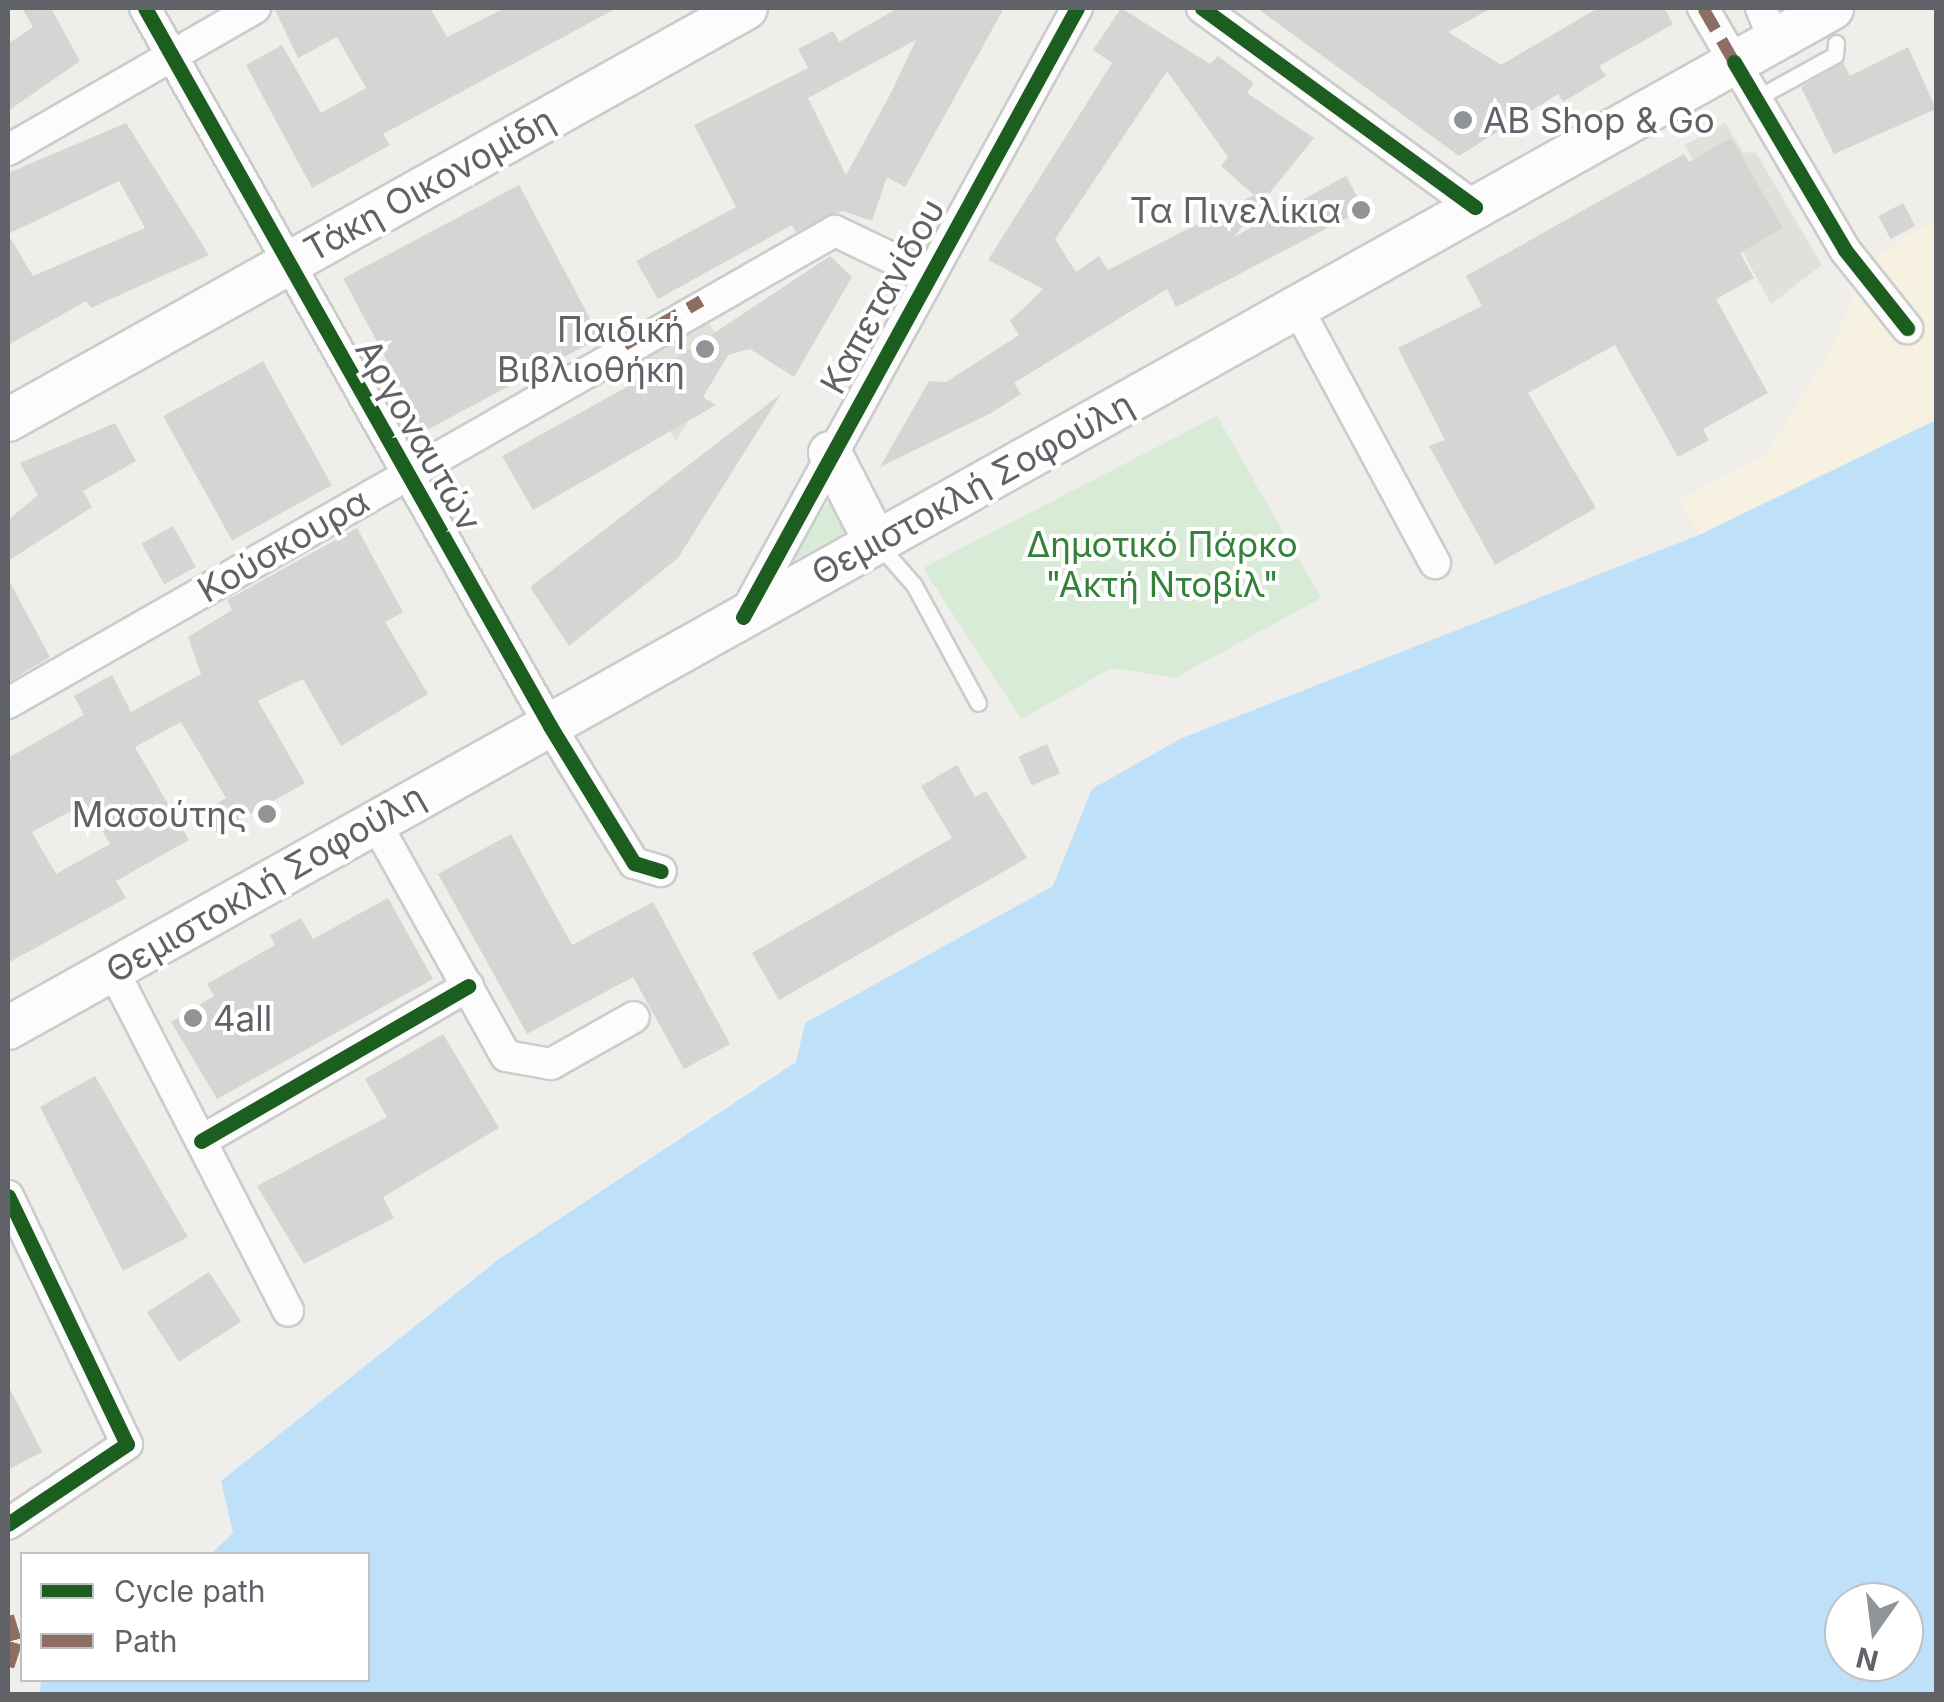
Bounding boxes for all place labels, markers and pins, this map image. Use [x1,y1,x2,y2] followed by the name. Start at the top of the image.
[1483,99,1715,141] place label: AB Shop & Go
[1452,109,1474,131] marker: AB Shop & Go
[1130,189,1341,231] place label: Τα Πινελίκια
[1350,199,1372,221] marker: Τα Πινελίκια
[497,308,685,390] place label: Παιδική Βιβλιοθήκη
[694,338,716,360] marker: Παιδική Βιβλιοθήκη
[72,793,247,835] place label: Μασούτης
[256,803,278,825] marker: Μασούτης
[213,997,272,1039] place label: 4all
[182,1007,204,1029] marker: 4all

